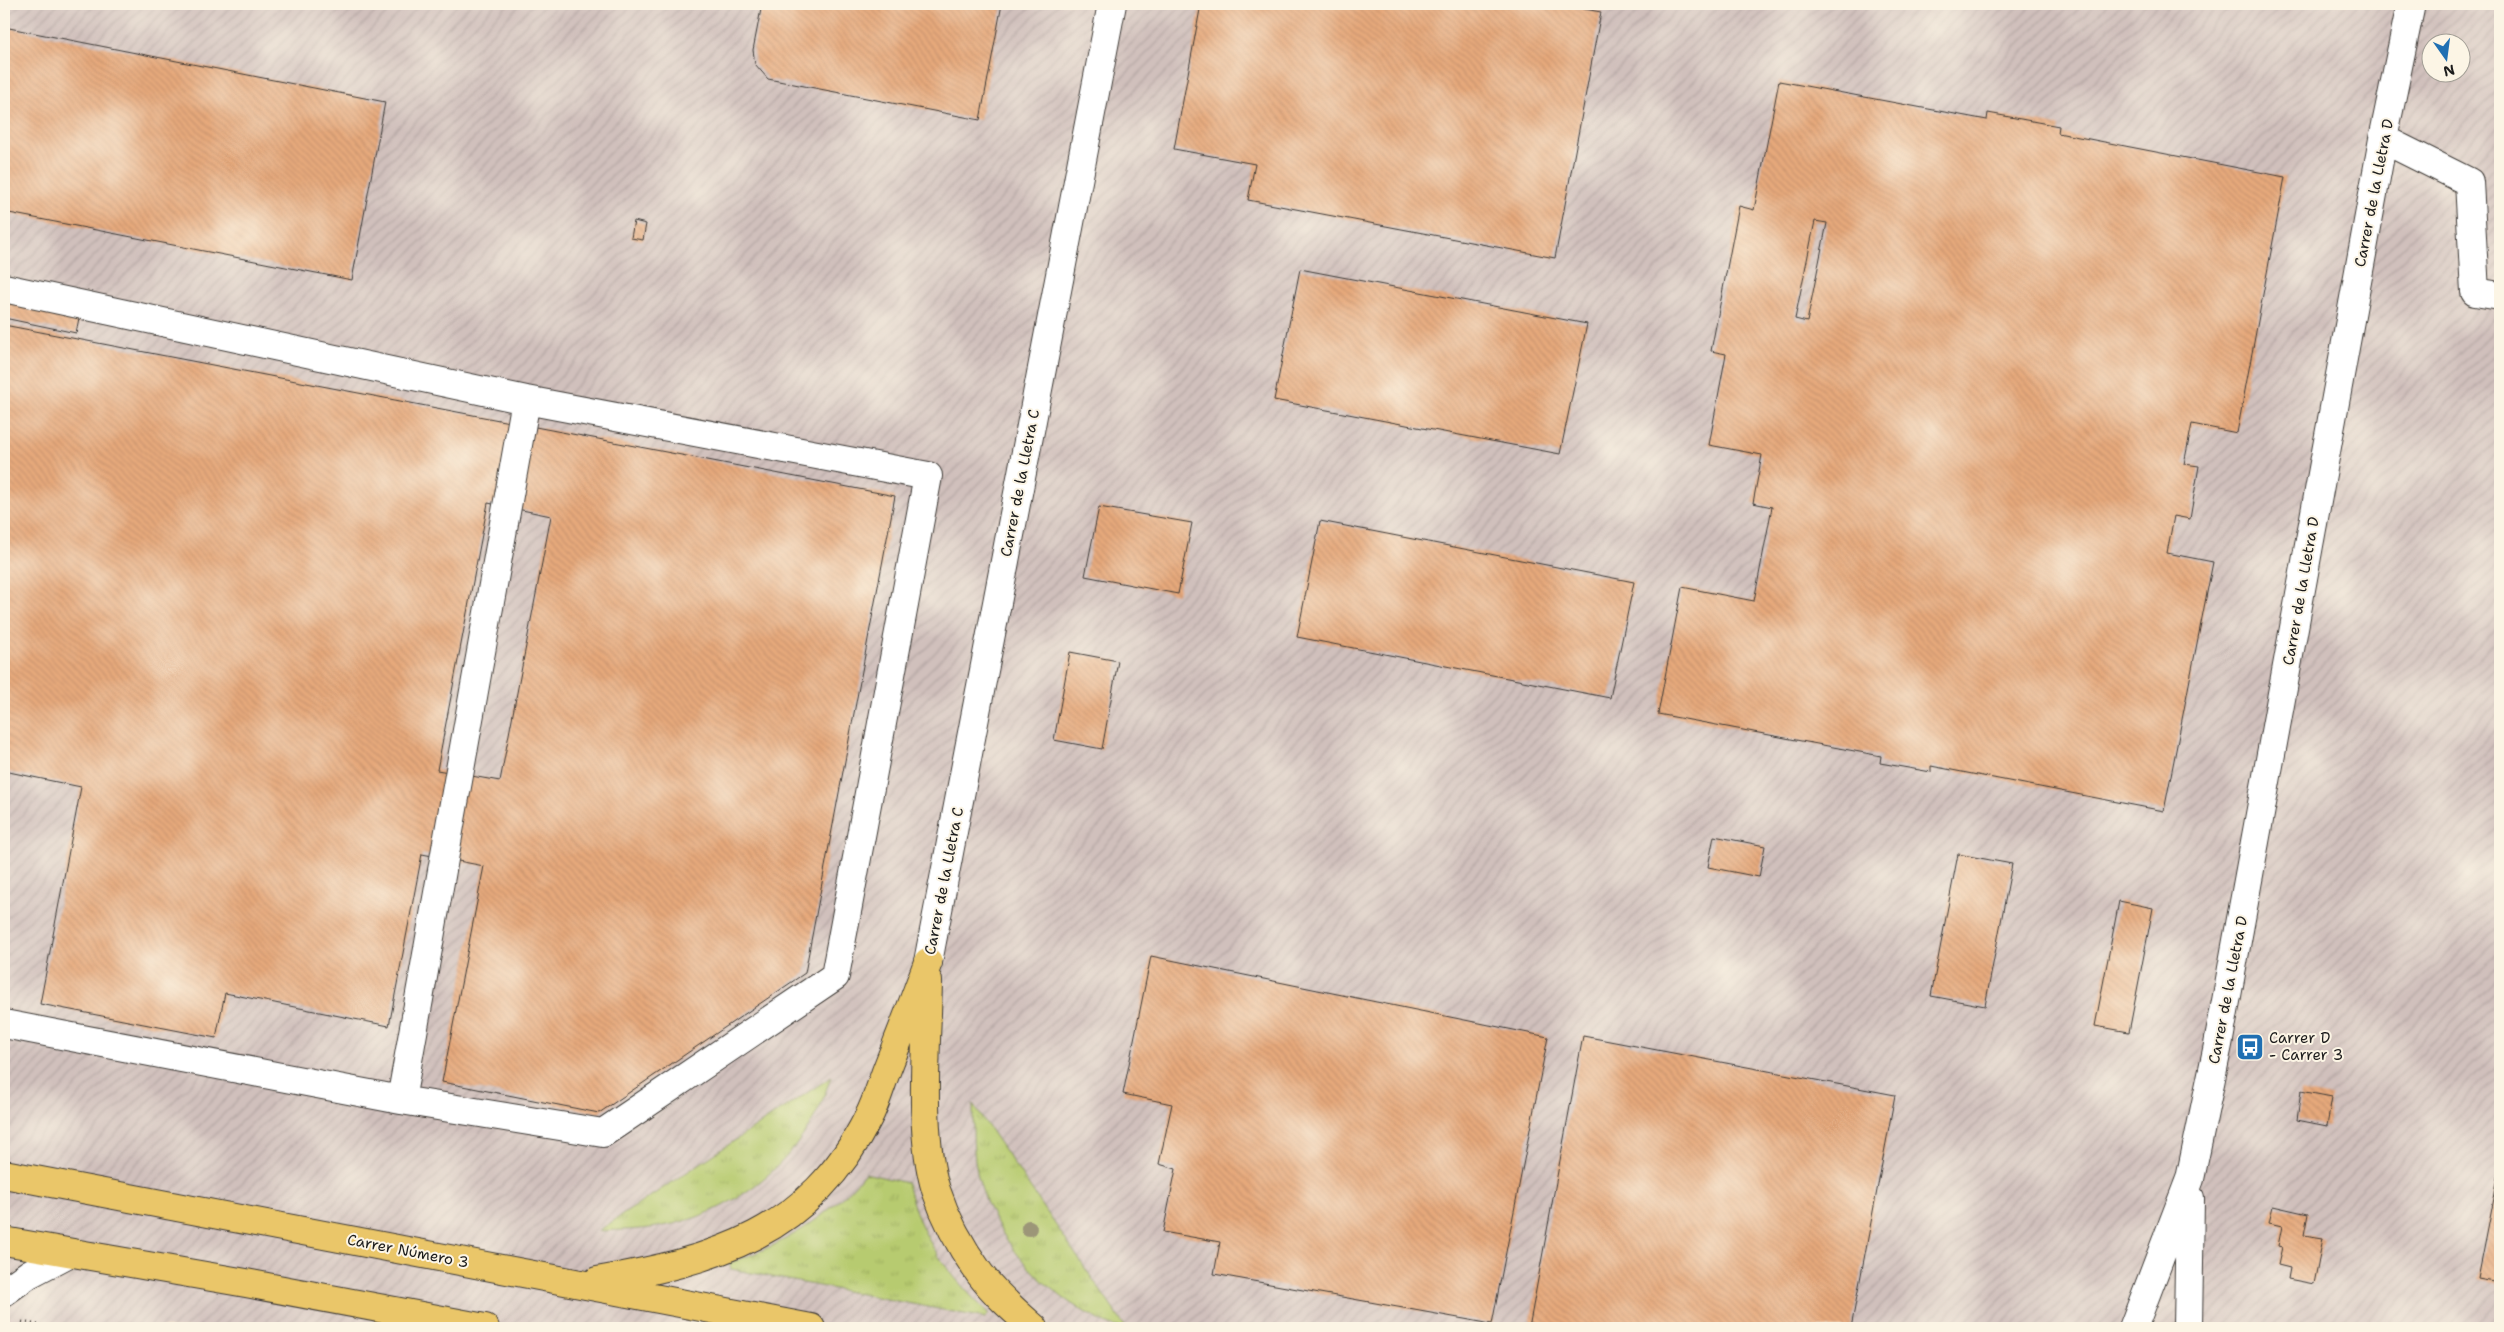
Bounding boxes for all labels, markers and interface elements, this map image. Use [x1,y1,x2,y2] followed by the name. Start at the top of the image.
[2422,32,2472,82] north arrow
[2442,61,2457,81] text: N
[2350,117,2398,269] street label: Carrer de la Lletra D
[996,408,1044,558] street label: Carrer de la Lletra C
[2278,515,2324,667] street label: Carrer de la Lletra D
[920,806,968,956] street label: Carrer de la Lletra C
[2204,914,2252,1066] street label: Carrer de la Lletra D
[2269,1028,2343,1065] place label: Carrer D - Carrer 3
[2235,1032,2265,1062] bus stop icon: Carrer D - Carrer 3
[346,1229,470,1273] street label: Carrer Número 3

